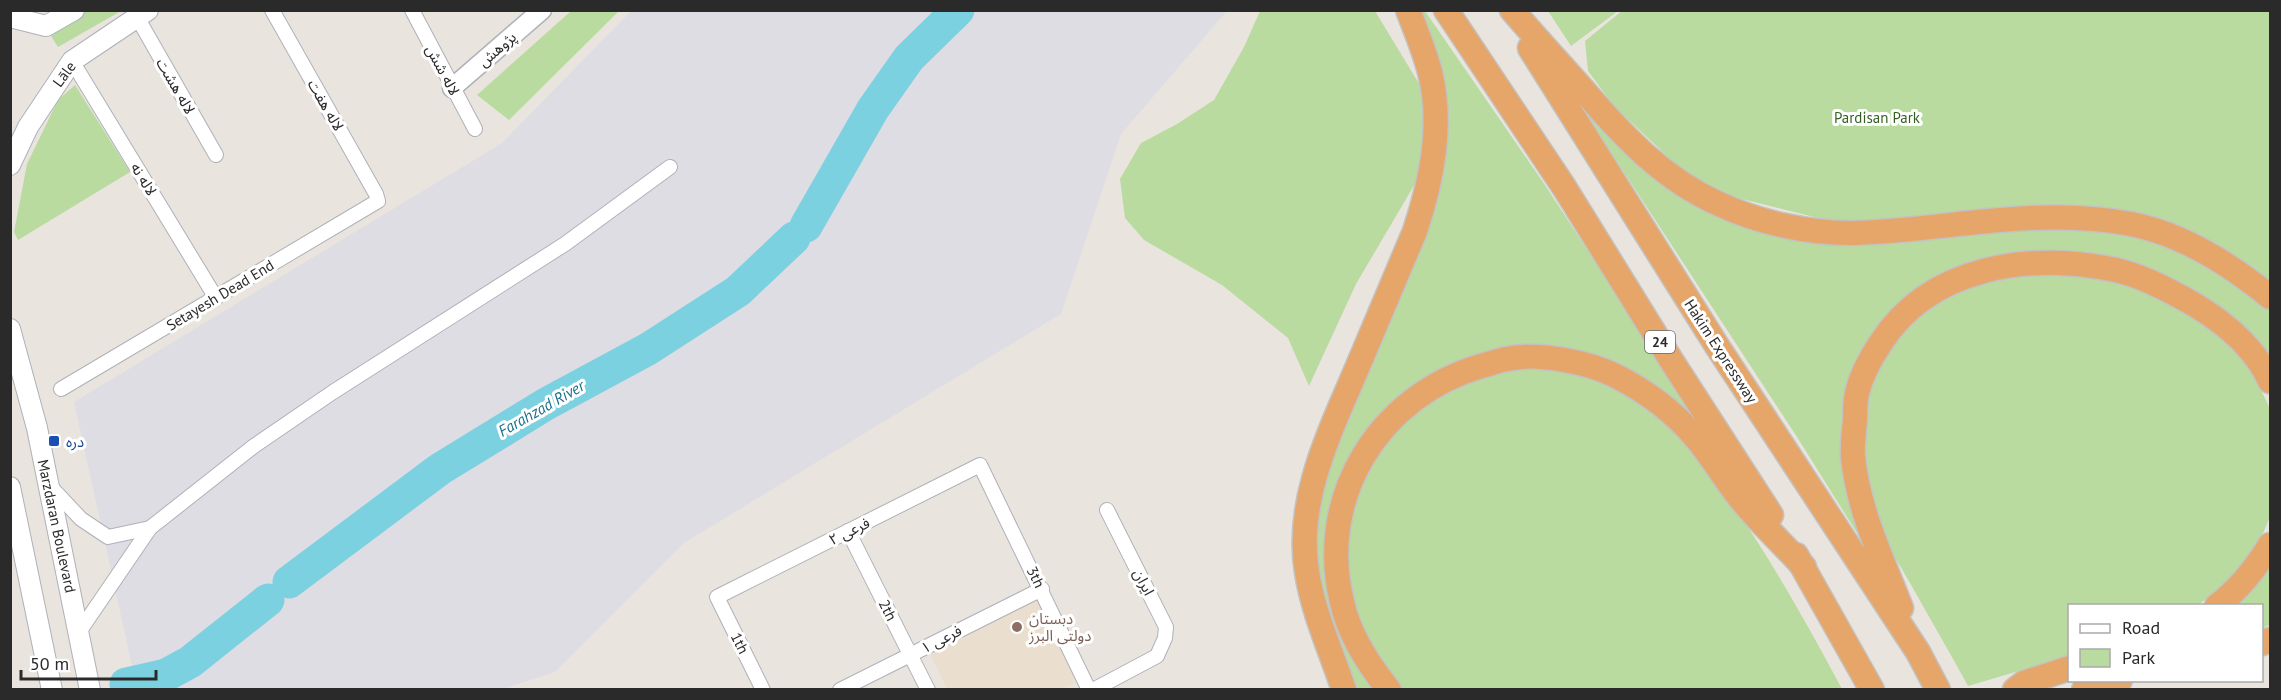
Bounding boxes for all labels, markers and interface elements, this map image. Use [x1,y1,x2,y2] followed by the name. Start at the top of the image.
[474,27,521,72] street label: پژوهش
[422,41,464,99] street label: لاله شش
[152,55,200,117] street label: لاله هشت
[48,57,80,91] street label: Lāle
[304,76,348,134] street label: لاله هفت
[1834,108,1921,127] park label: Pardisan Park
[127,159,161,199] street label: لاله نه
[163,255,277,335] street label: Setayesh Dead End
[1680,296,1762,406] street label: Hakim Expressway
[1645,331,1675,353] road number: 24
[494,374,589,441] water label: Farahzad River
[66,432,84,451] place label: دره
[47,434,61,448] marker: دره
[34,458,80,594] street label: Marzdaran Boulevard
[825,513,873,549] street label: فرعی ۲
[1023,563,1049,591] street label: 3th
[1129,565,1159,599] street label: ایران
[875,596,901,624] street label: 2th
[2068,604,2263,682] legend
[1028,609,1091,645] place label: دبستان دولتی البرز
[2122,616,2160,639] text: Road
[1010,620,1024,634] marker: دبستان دولتی البرز
[917,621,965,657] street label: فرعی ۱
[727,629,753,657] street label: 1th
[21,643,156,681] scale bar
[2122,646,2155,669] text: Park
[30,652,69,675] text: 50 m

